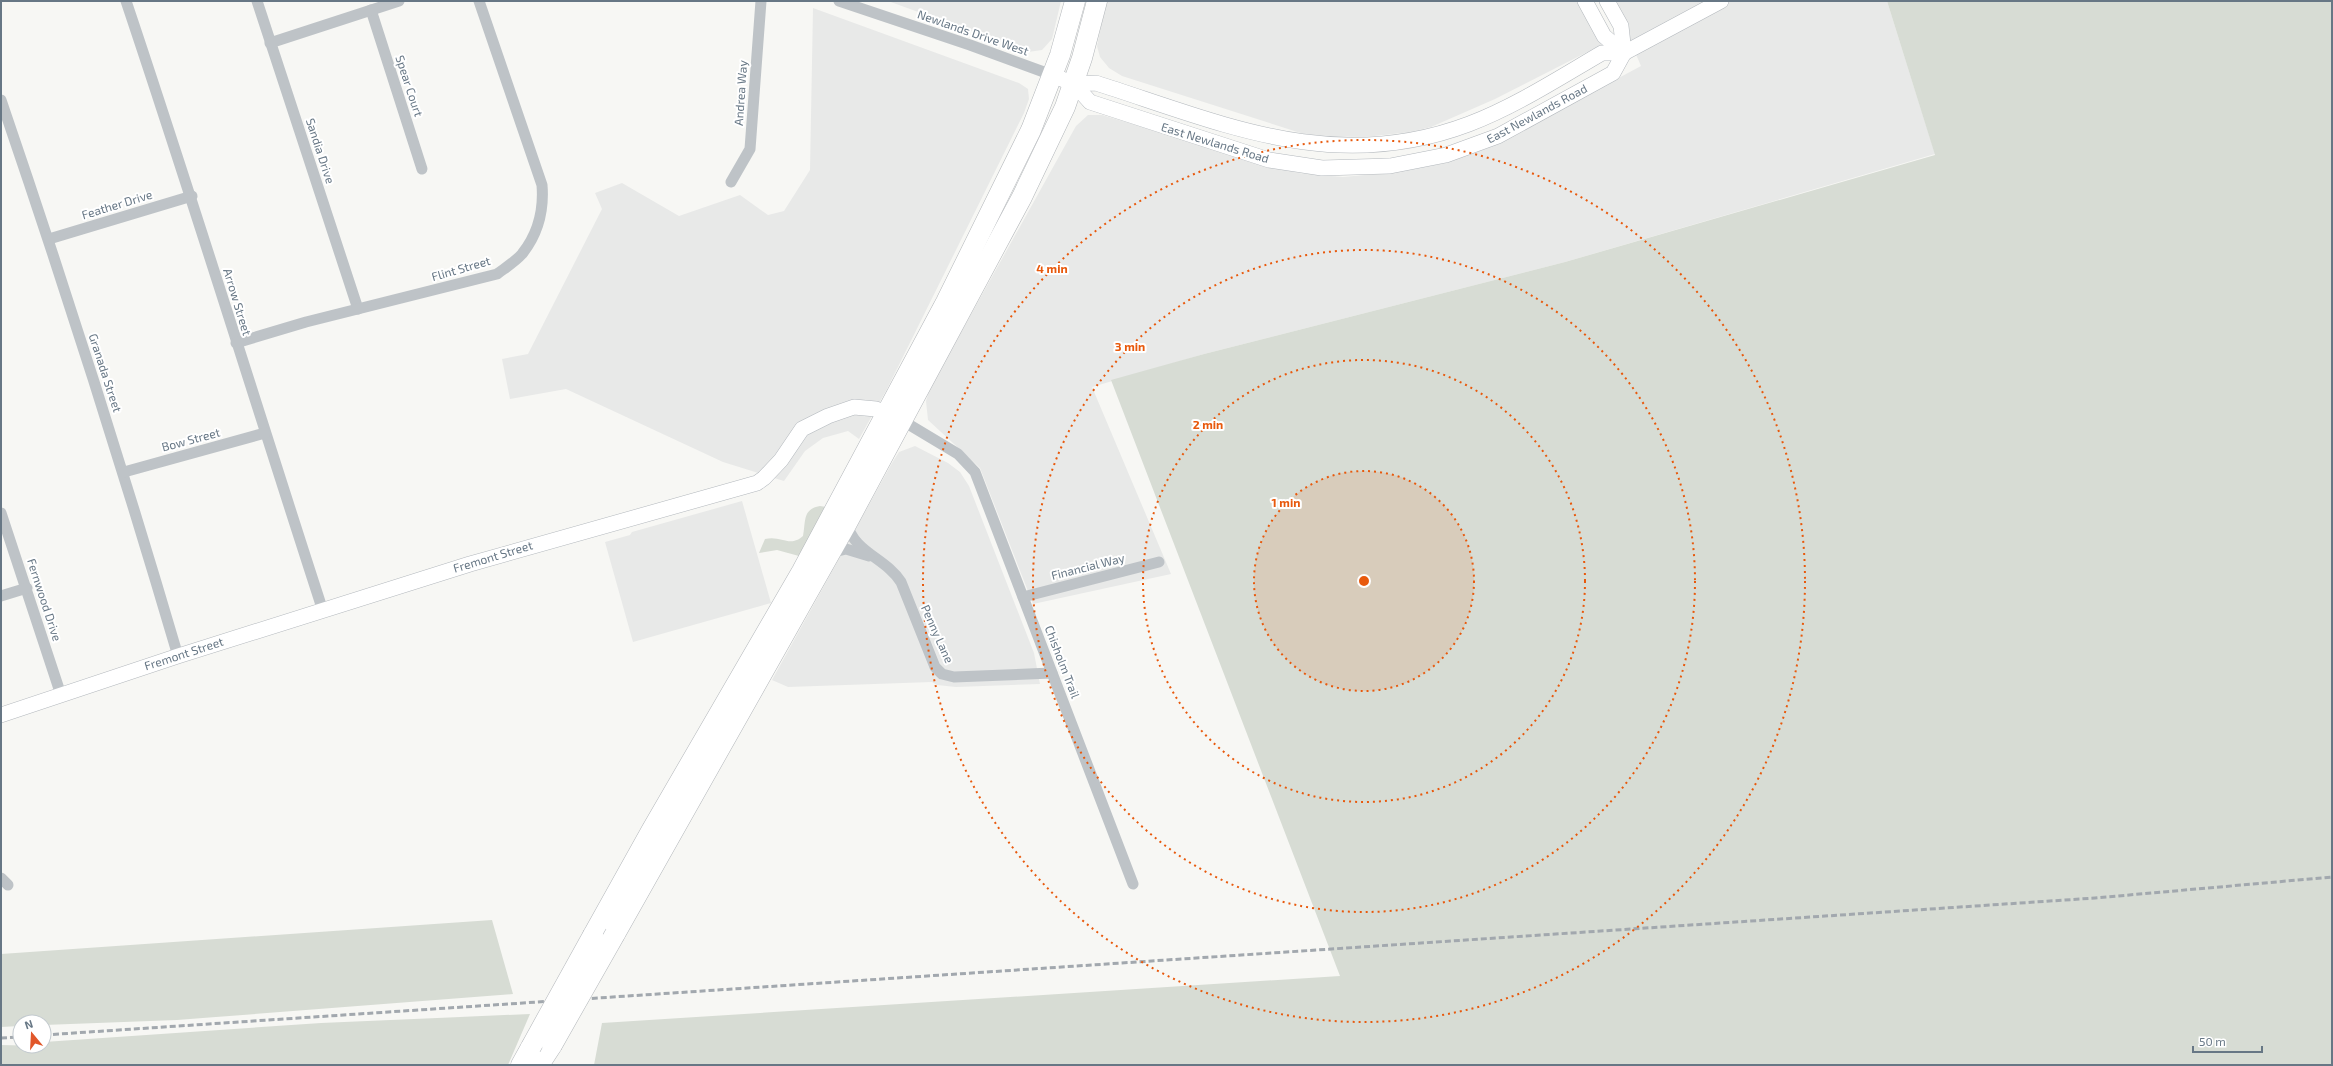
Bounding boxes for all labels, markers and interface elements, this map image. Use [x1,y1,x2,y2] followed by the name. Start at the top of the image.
[916,6,1031,58] street label: Newlands Drive West
[393,53,427,119] street label: Spear Court
[731,59,749,126] street label: Andrea Way
[1484,81,1589,146] street label: East Newlands Road
[304,116,338,185] street label: Sandia Drive
[1160,119,1271,165] street label: East Newlands Road
[80,187,154,221] street label: Feather Drive
[430,253,492,283] street label: Flint Street
[1036,261,1068,275] text: 4 min
[221,266,255,337] street label: Arrow Street
[87,332,125,414] street label: Granada Street
[1115,339,1145,353] text: 3 min
[1193,417,1223,431] text: 2 min
[160,424,222,454] street label: Bow Street
[1272,495,1300,509] text: 1 min
[451,537,534,575] street label: Fremont Street
[1049,550,1127,582] street label: Financial Way
[25,557,65,643] street label: Fernwood Drive
[1357,574,1371,588] centre of rings
[919,602,957,665] street label: Penny Lane
[1043,623,1083,700] street label: Chisholm Trail
[142,634,225,672] street label: Fremont Street
[12,1014,52,1054] north arrow
[23,1017,35,1031] text: N
[2193,1028,2262,1054] scale bar
[2199,1034,2226,1048] text: 50 m

